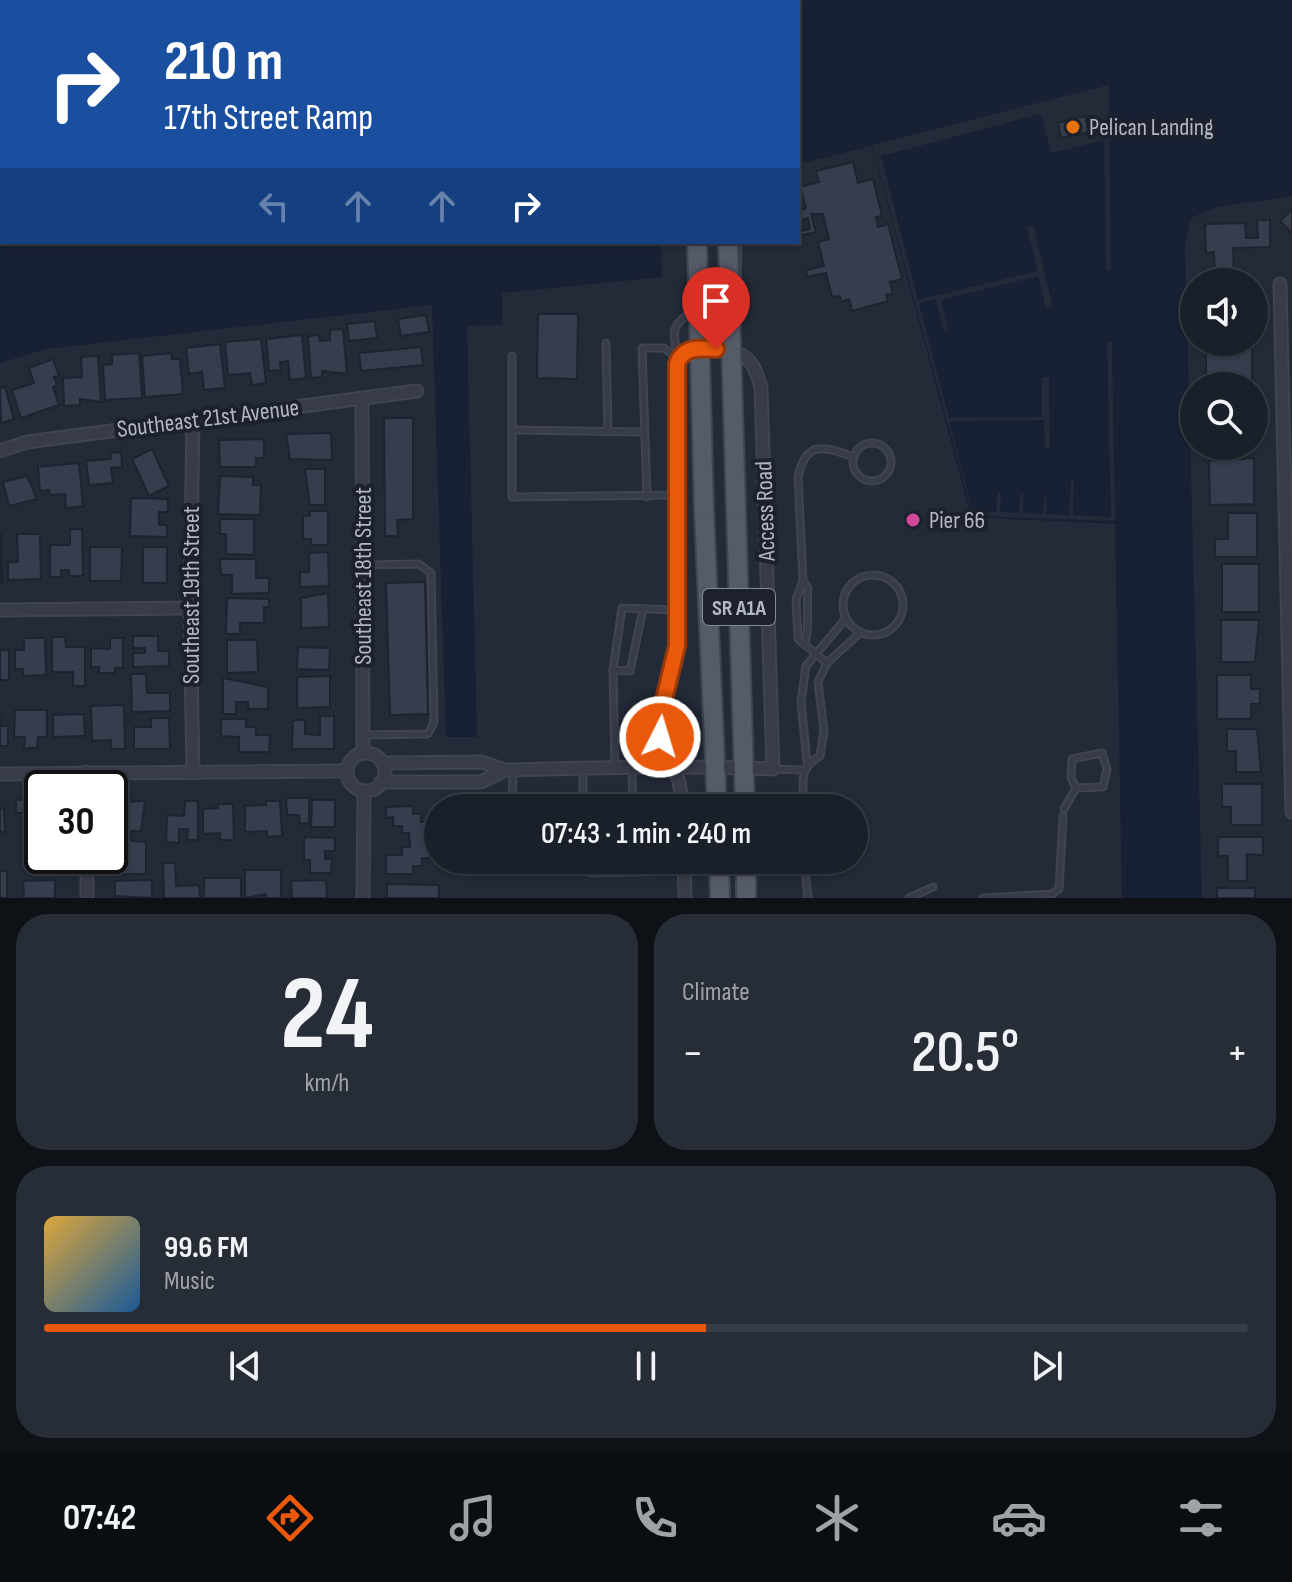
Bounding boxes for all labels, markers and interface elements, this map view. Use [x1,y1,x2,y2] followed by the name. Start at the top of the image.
[164,29,283,96] text: 210 m
[32,32,136,136] icon: right
[164,97,373,140] text: 17th Street Ramp
[1089,113,1214,142] place label: Pelican Landing
[1064,118,1082,136] marker: Pelican Landing
[252,184,296,228] icon: left
[336,184,380,228] icon: ahead
[420,184,464,228] icon: ahead
[504,184,548,228] icon: right
[682,267,750,349] pin
[1180,268,1268,460] map controls
[1180,268,1268,356] button: sound
[694,279,738,323] icon: arrive
[1180,372,1268,460] button: search
[115,393,301,444] street label: Southeast 21st Avenue
[749,460,782,562] street label: Access Road
[349,487,378,665] street label: Southeast 18th Street
[177,506,206,684] street label: Southeast 19th Street
[929,506,985,535] place label: Pier 66
[904,511,922,529] marker: Pier 66
[703,589,775,625] road number: SR A1A
[618,695,702,779] position arrow
[24,770,128,874] speed limit sign: 30
[541,816,751,852] text: 07:43 · 1 min · 240 m
[280,953,374,1078] text: 24
[682,977,750,1008] text: Climate
[911,1017,1019,1089] text: 20.5°
[682,1027,704,1080] text: −
[1226,1027,1248,1080] text: +
[305,1068,349,1099] text: km/h
[164,1230,249,1266] text: 99.6 FM
[164,1266,215,1297] text: Music
[223,1344,267,1388] icon: previous
[624,1344,668,1388] icon: pause
[1025,1344,1069,1388] icon: next
[262,1490,318,1546] icon: directions
[445,1490,501,1546] icon: music
[627,1490,683,1546] icon: phone
[809,1490,865,1546] icon: climate
[991,1490,1047,1546] icon: car
[1173,1490,1229,1546] icon: filters
[63,1497,136,1540] text: 07:42

